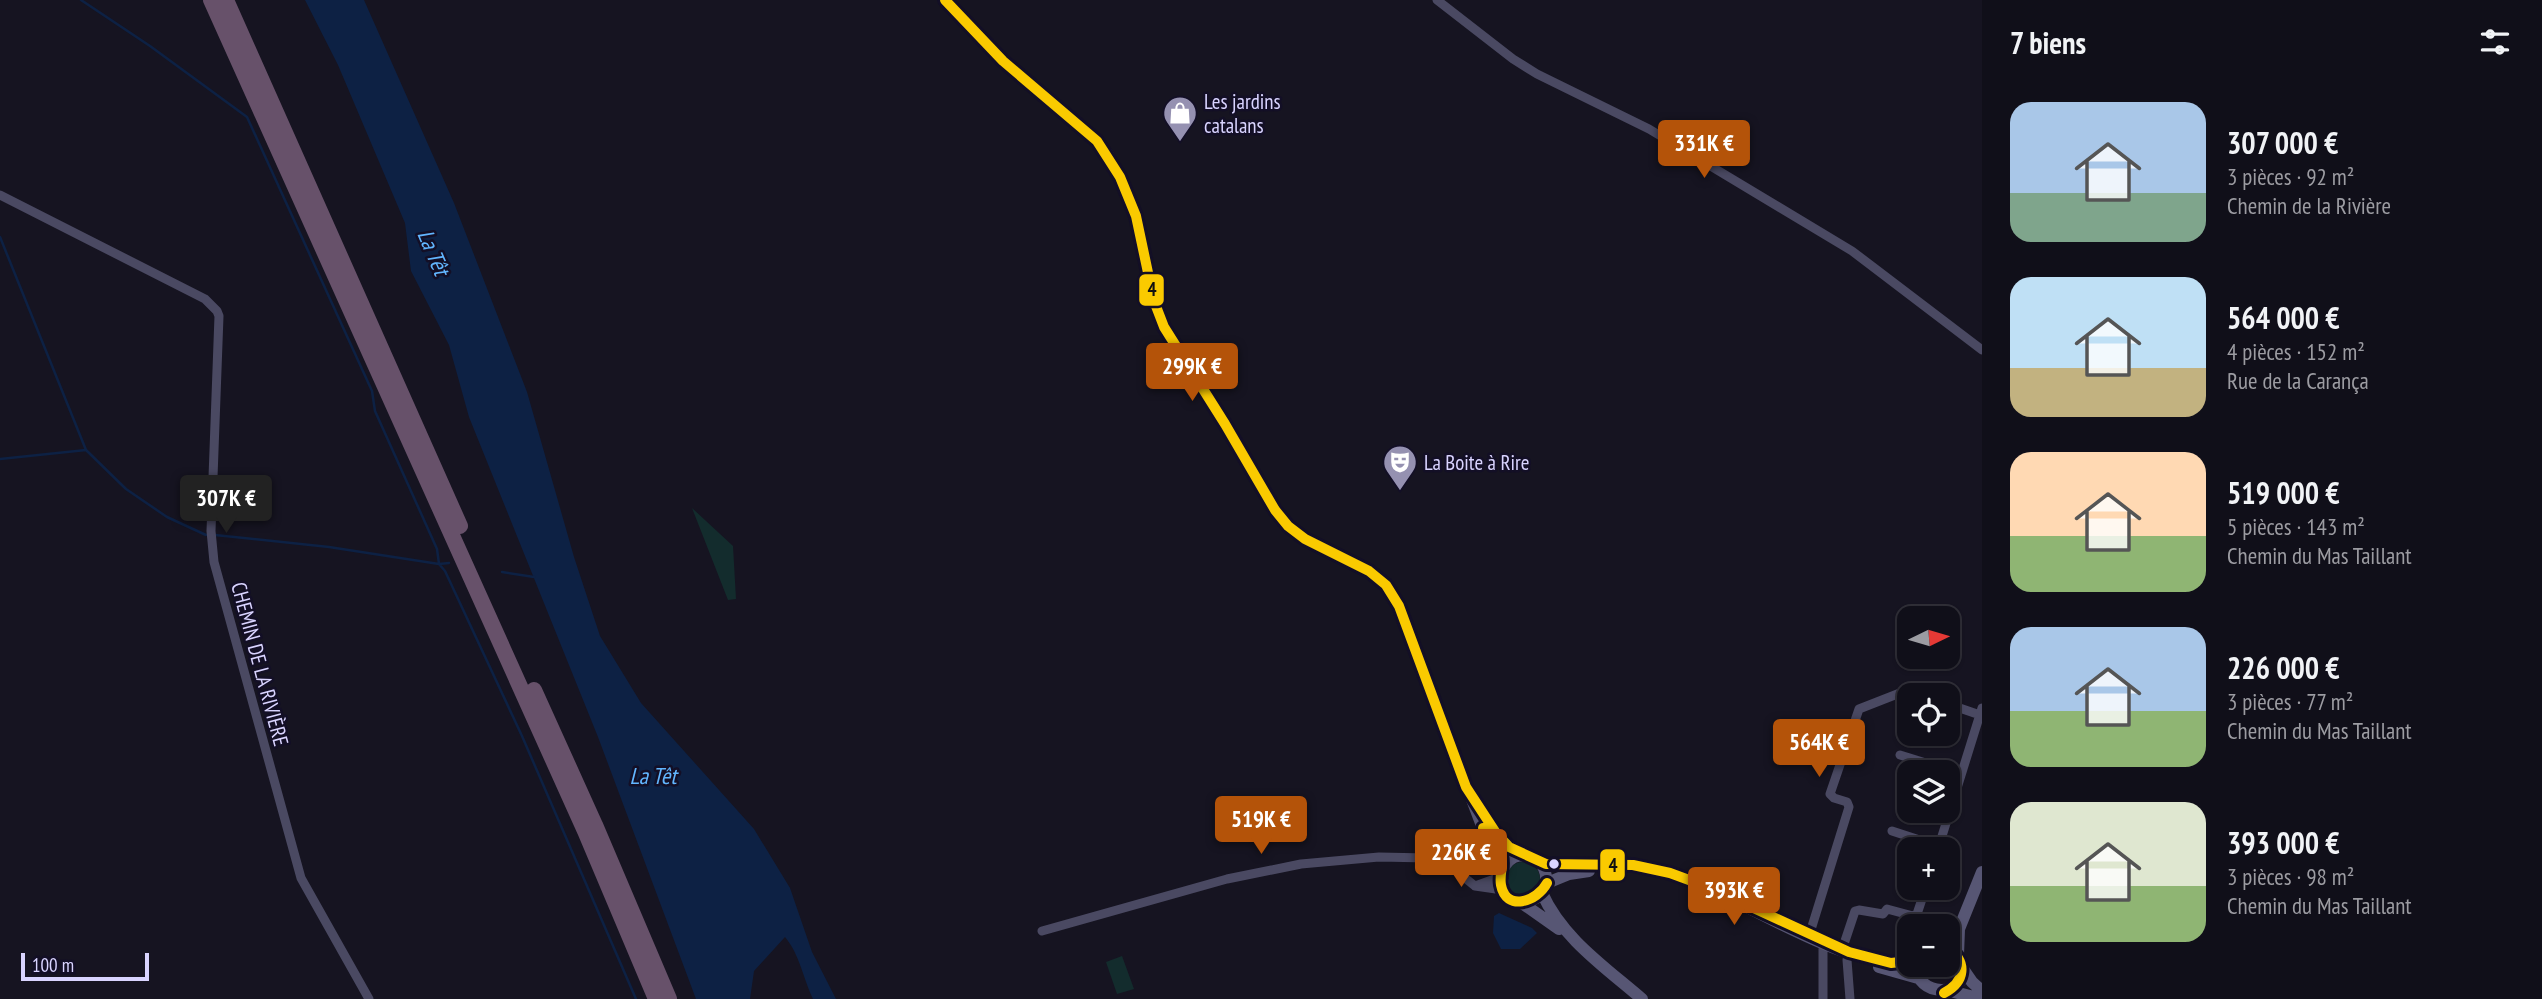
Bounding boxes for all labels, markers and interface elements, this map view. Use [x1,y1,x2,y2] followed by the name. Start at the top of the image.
[2010,23,2086,62] text: 7 biens
[2476,23,2514,61] icon: filters
[1204,88,1281,139] place label: Les jardins catalans
[1161,94,1199,143] shop icon: Les jardins catalans
[1647,120,1761,180] pin: 331K €
[2227,123,2338,162] text: 307 000 €
[1674,128,1734,157] text: 331K €
[2066,130,2150,214] icon: home
[2227,162,2354,191] text: 3 pièces · 92 m²
[2227,191,2391,220] text: Chemin de la Rivière
[411,225,458,282] water label: La Têt
[1138,273,1165,307] line badge: 4
[1147,277,1157,301] text: 4
[2227,298,2340,337] text: 564 000 €
[2066,305,2150,389] icon: home
[2227,337,2365,366] text: 4 pièces · 152 m²
[1135,344,1249,403] pin: 299K €
[1162,351,1222,380] text: 299K €
[2227,366,2369,395] text: Rue de la Carança
[1381,443,1419,492] theatre icon: La Boite à Rire
[1424,449,1529,476] place label: La Boite à Rire
[2227,473,2340,512] text: 519 000 €
[169,476,283,535] pin: 307K €
[2066,480,2150,564] icon: home
[196,483,256,512] text: 307K €
[2227,512,2365,541] text: 5 pièces · 143 m²
[2227,541,2412,570] text: Chemin du Mas Taillant
[225,579,295,749] street label: CHEMIN DE LA RIVIÈRE
[1897,606,1960,668] north arrow
[1897,606,1960,977] map controls
[2227,648,2340,687] text: 226 000 €
[2066,655,2150,739] icon: home
[1897,683,1960,746] button: locate
[2227,687,2353,716] text: 3 pièces · 77 m²
[2227,716,2412,745] text: Chemin du Mas Taillant
[1762,720,1876,779] pin: 564K €
[1789,727,1849,756] text: 564K €
[1897,760,1960,823] button: layers
[629,761,679,790] water label: La Têt
[1204,796,1318,856] pin: 519K €
[1231,804,1291,833] text: 519K €
[2227,823,2340,862] text: 393 000 €
[1404,830,1518,889] pin: 226K €
[2066,830,2150,914] icon: home
[1431,837,1491,866] text: 226K €
[1897,837,1960,900] button: +
[1599,848,1626,882] line badge: 4
[1608,853,1618,877] text: 4
[1547,857,1561,871] unlabelled marker
[2227,862,2354,891] text: 3 pièces · 98 m²
[1677,867,1791,927] pin: 393K €
[1704,875,1764,904] text: 393K €
[2227,891,2412,920] text: Chemin du Mas Taillant
[1897,914,1960,977] button: −
[21,950,149,982] scale bar
[32,953,74,977] text: 100 m

